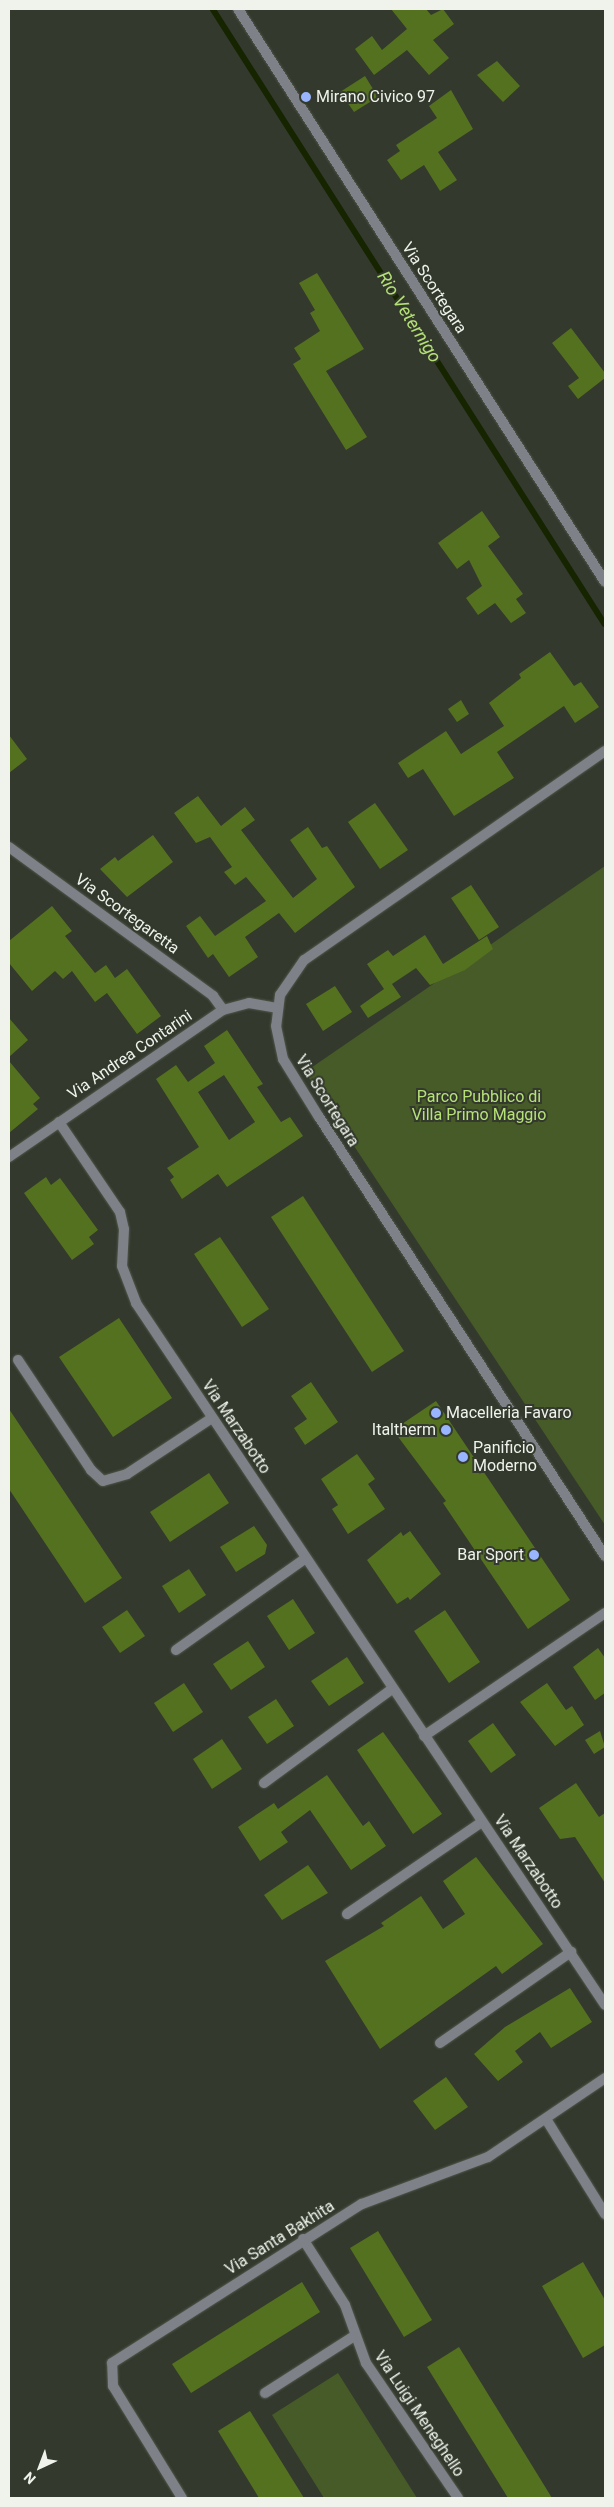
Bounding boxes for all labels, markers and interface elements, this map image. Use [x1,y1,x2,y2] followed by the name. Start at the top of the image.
[316,87,435,107] place label: Mirano Civico 97
[300,91,312,103] marker: Mirano Civico 97
[397,239,471,337] street label: Via Scortegara
[372,267,446,367] water label: Rio Veternigo
[71,870,183,958] street label: Via Scortegaretta
[64,1006,196,1104] street label: Via Andrea Contarini
[291,1051,363,1151] street label: Via Scortegara
[412,1087,546,1125] park label: Parco Pubblico di Villa Primo Maggio
[198,1376,274,1478] street label: Via Marzabotto
[446,1403,572,1423] place label: Macelleria Favaro
[430,1407,442,1419] marker: Macelleria Favaro
[372,1420,436,1440] place label: Italtherm
[440,1424,452,1436] marker: Italtherm
[473,1438,537,1476] place label: Panificio Moderno
[457,1451,469,1463] marker: Panificio Moderno
[457,1545,524,1565] place label: Bar Sport
[528,1549,540,1561] marker: Bar Sport
[490,1811,566,1913] street label: Via Marzabotto
[222,2197,338,2279] street label: Via Santa Bakhita
[370,2347,468,2481] street label: Via Luigi Meneghello
[15,2442,65,2492] north arrow
[21,2469,39,2487] text: N

